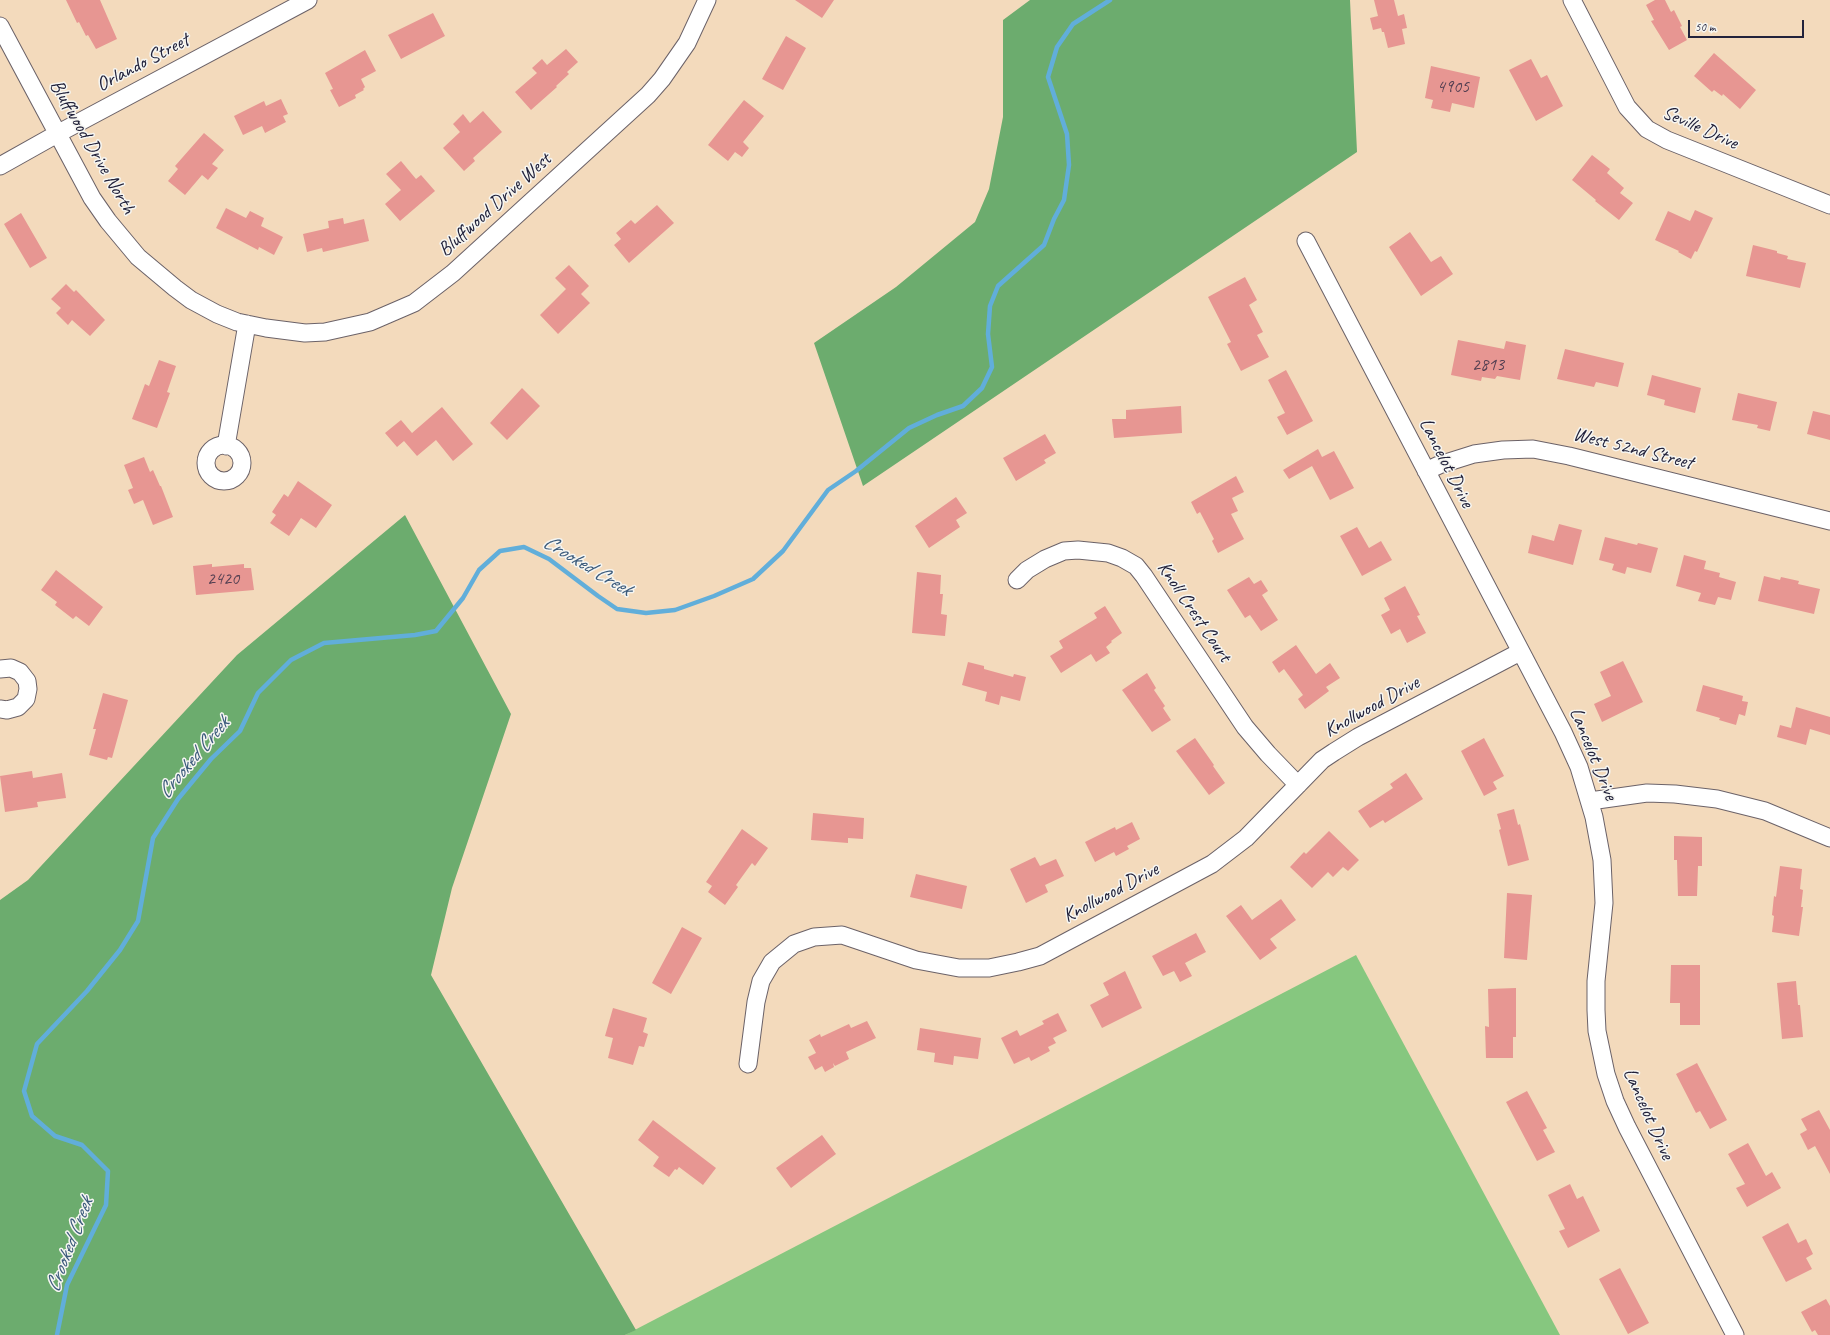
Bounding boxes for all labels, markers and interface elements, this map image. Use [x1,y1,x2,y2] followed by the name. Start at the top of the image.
[1690,12,1806,38] scale bar
[1695,19,1715,35] text: 50 m
[93,29,193,97] street label: Orlando Street
[44,76,140,218] street label: Bluffwood Drive North
[1437,76,1469,98] house number: 4905
[1658,101,1742,155] street label: Seville Drive
[434,148,556,262] street label: Bluffwood Drive West
[1472,354,1504,376] house number: 2813
[1413,414,1479,512] street label: Lancelot Drive
[1571,423,1695,475] street label: West 52nd Street
[538,530,636,602] water label: Crooked Creek
[1152,557,1236,667] street label: Knoll Crest Court
[207,568,239,590] house number: 2420
[1320,671,1424,743] street label: Knollwood Drive
[1564,704,1622,804] street label: Lancelot Drive
[153,712,235,804] water label: Crooked Creek
[1059,858,1163,928] street label: Knollwood Drive
[1617,1065,1679,1163] street label: Lancelot Drive
[41,1194,99,1296] water label: Crooked Creek

